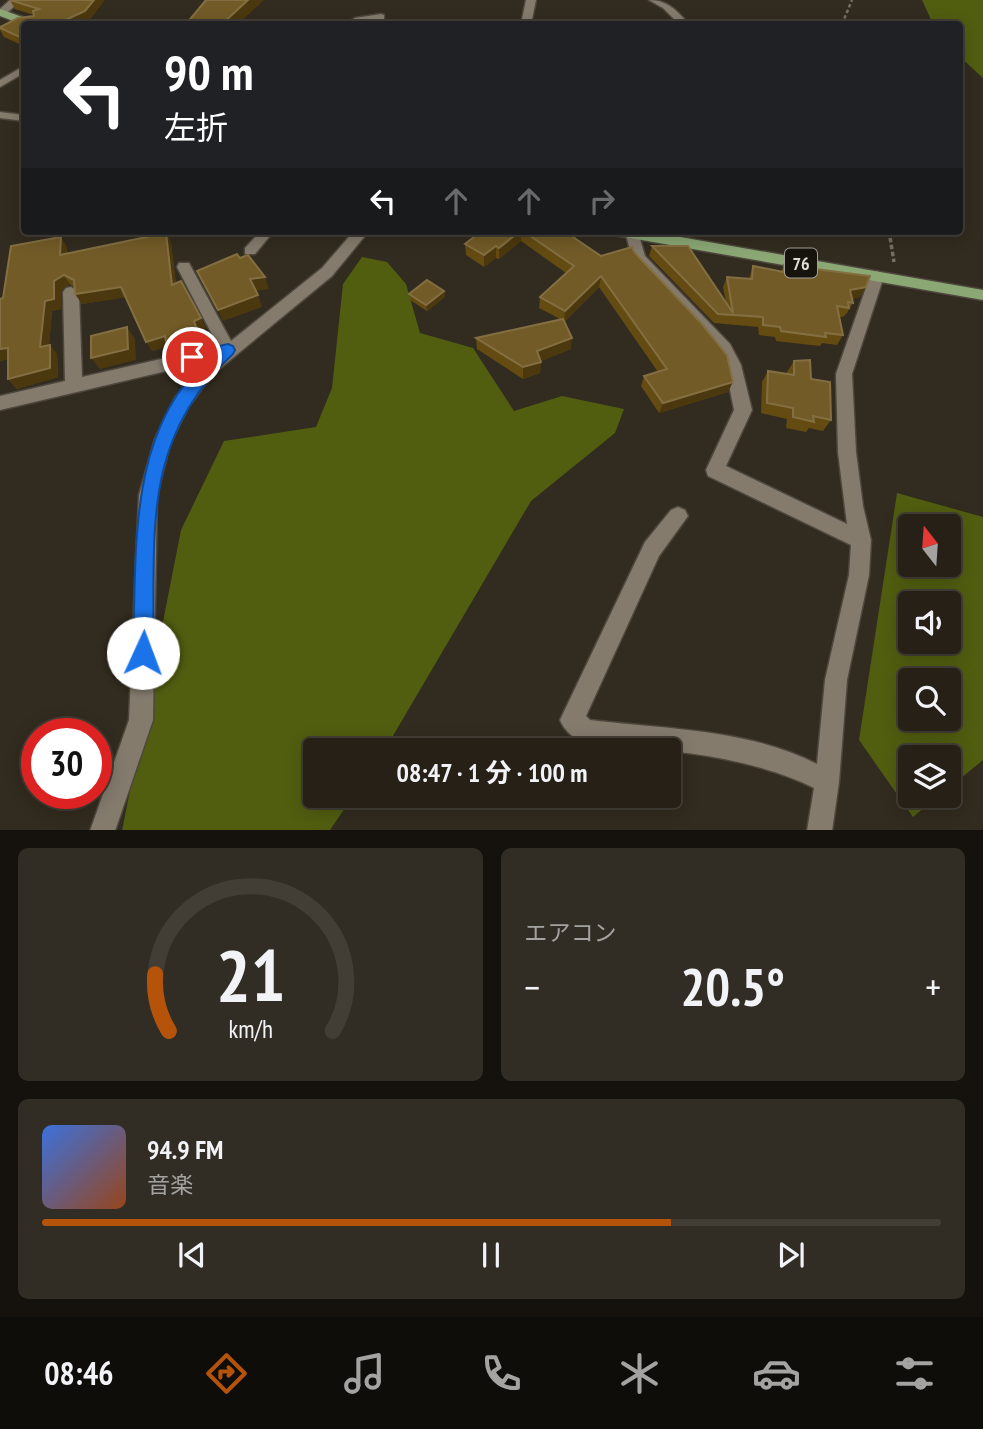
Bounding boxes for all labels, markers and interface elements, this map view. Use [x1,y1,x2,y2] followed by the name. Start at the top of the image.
[164,40,253,104] text: 90 m
[49,49,140,140] icon: left
[164,106,228,148] text: 左折
[364,182,402,220] icon: left
[437,182,475,220] icon: ahead
[510,182,548,220] icon: ahead
[583,182,621,220] icon: right
[785,248,817,278] road number: 76
[162,327,222,387] pin
[173,338,211,376] icon: arrive
[898,514,961,578] north arrow
[898,514,961,808] map controls
[898,591,961,654] button: sound
[106,616,180,690] position arrow
[898,668,961,731] button: search
[21,718,112,809] speed limit sign: 30
[898,745,961,808] button: layers
[396,756,588,789] text: 08:47 · 1 分 · 100 m
[525,918,617,947] text: エアコン
[215,927,285,1021] text: 21
[680,953,785,1020] text: 20.5°
[525,962,540,1011] text: −
[925,962,941,1011] text: +
[228,1012,272,1044] text: km/h
[147,1133,223,1166] text: 94.9 FM
[147,1170,193,1199] text: 音楽
[173,1236,211,1274] icon: previous
[472,1236,510,1274] icon: pause
[772,1236,810,1274] icon: next
[202,1349,251,1398] icon: directions
[340,1349,389,1398] icon: music
[477,1349,526,1398] icon: phone
[615,1349,664,1398] icon: climate
[752,1349,801,1398] icon: car
[890,1349,939,1398] icon: filters
[44,1352,113,1394] text: 08:46

